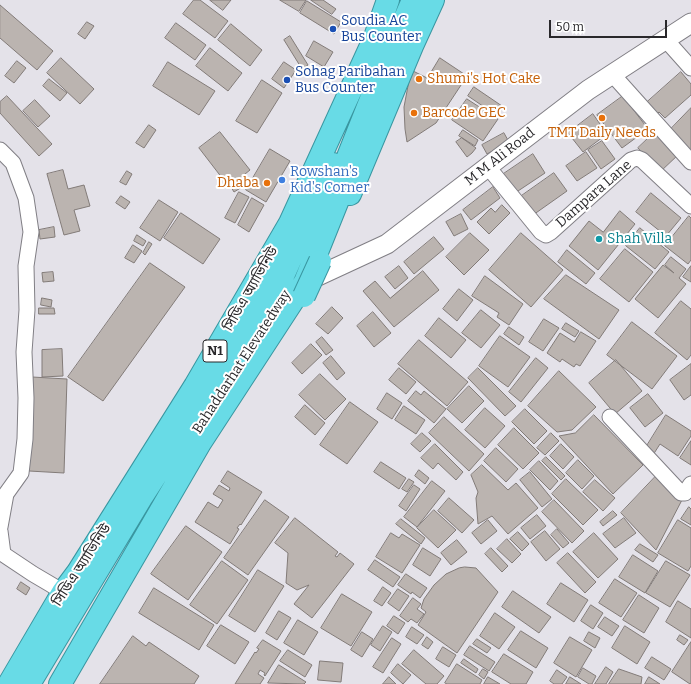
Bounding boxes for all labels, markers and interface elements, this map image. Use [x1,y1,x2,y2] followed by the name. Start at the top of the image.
[551,12,669,38] scale bar
[341,13,421,46] place label: Soudia AC Bus Counter
[556,20,584,34] text: 50 m
[328,24,338,34] marker: Soudia AC Bus Counter
[295,64,405,96] place label: Sohag Paribahan Bus Counter
[427,71,540,87] place label: Shumi's Hot Cake
[414,74,424,84] marker: Shumi's Hot Cake
[282,75,292,85] marker: Sohag Paribahan Bus Counter
[422,105,506,121] place label: Barcode GEC
[409,108,419,118] marker: Barcode GEC
[597,113,607,123] marker: TMT Daily Needs
[462,124,538,190] street label: M M Ali Road
[548,125,656,141] place label: TMT Daily Needs
[553,157,635,231] street label: Dampara Lane
[290,164,369,196] place label: Rowshan's Kid's Corner
[217,175,259,191] place label: Dhaba
[277,175,287,185] marker: Rowshan's Kid's Corner
[262,178,272,188] marker: Dhaba
[607,231,672,247] place label: Shah Villa
[594,234,604,244] marker: Shah Villa
[220,244,282,334] street label: সিডিএ অ্যাভিনিউ
[189,287,295,437] street label: Bahaddarhat Elevatedway
[203,340,227,362] road number: N1
[49,521,115,609] street label: সিডিএ অ্যাভিনিউ

